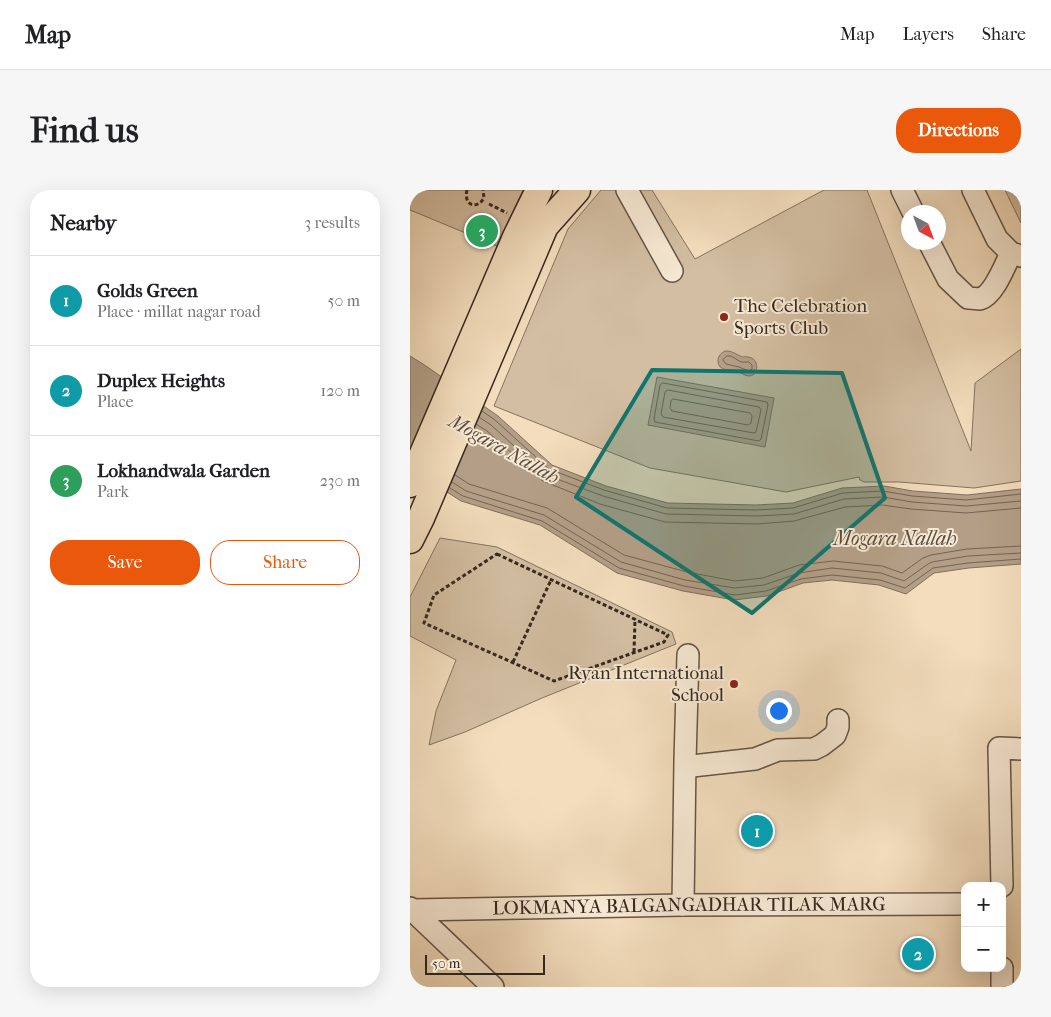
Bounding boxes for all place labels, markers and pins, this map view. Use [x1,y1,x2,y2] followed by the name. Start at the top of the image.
[466,212,498,250] pin: 3
[734,295,867,339] place label: The Celebration Sports Club
[718,311,730,323] marker: The Celebration Sports Club
[568,662,724,706] place label: Ryan International School
[728,678,740,690] marker: Ryan International School
[741,812,773,850] pin: 1
[902,935,934,973] pin: 2

